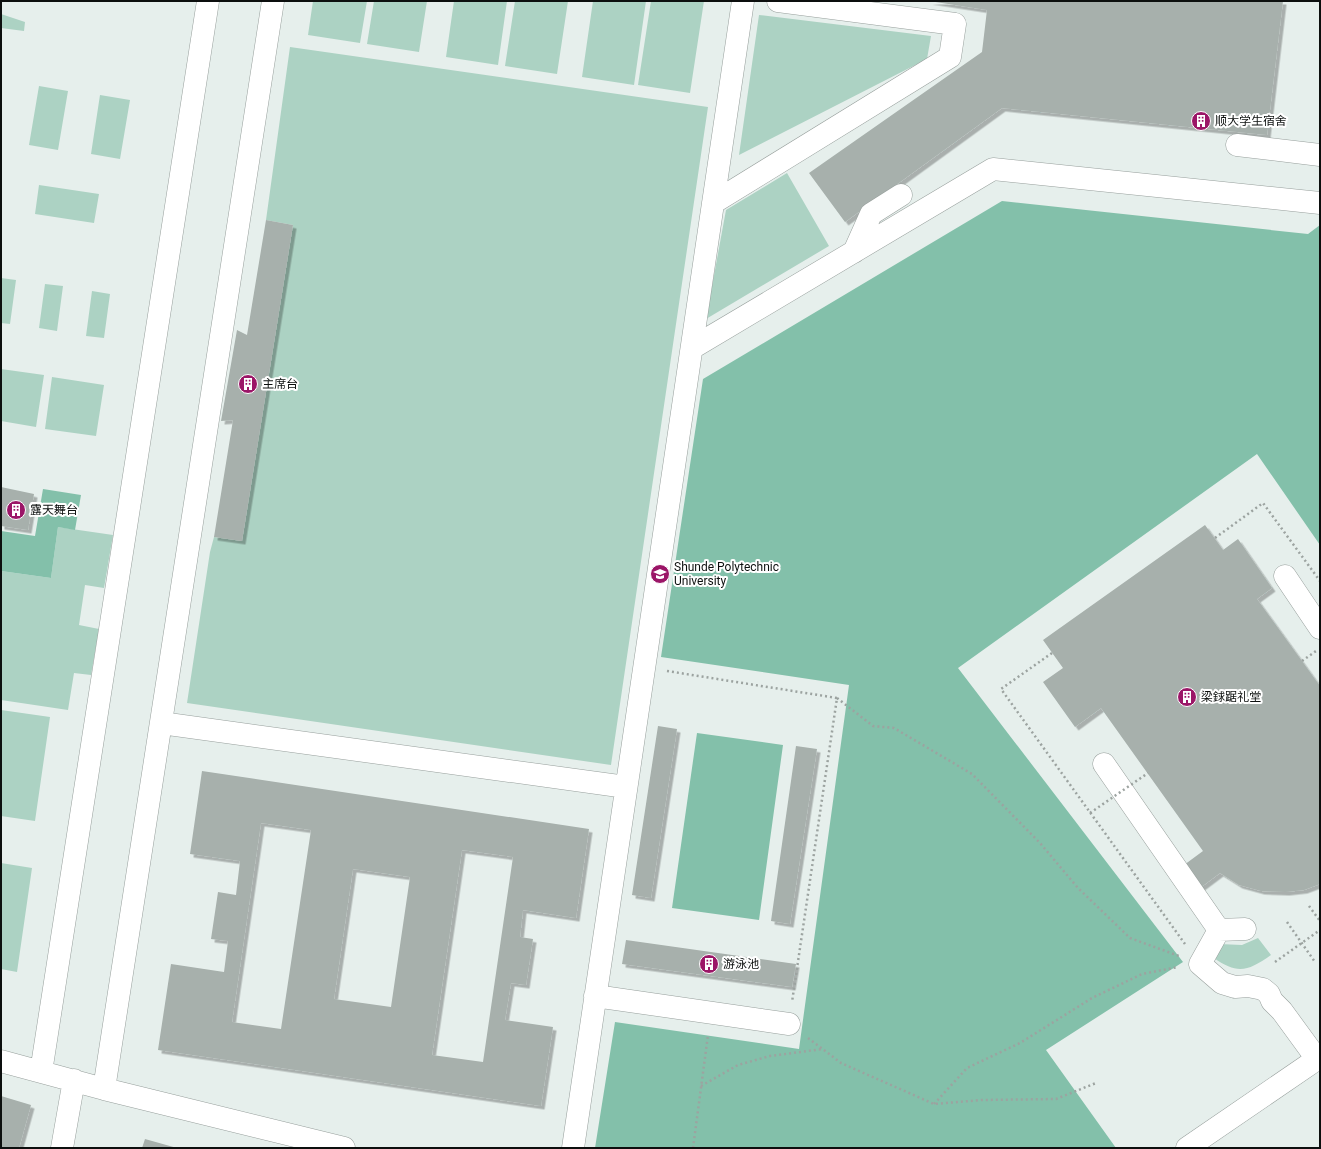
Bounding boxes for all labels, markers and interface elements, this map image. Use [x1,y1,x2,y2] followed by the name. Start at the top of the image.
[1190,110,1212,132] building icon: 顺大学生宿舍
[1215,114,1287,128] place label: 顺大学生宿舍
[237,373,259,395] building icon: 主席台
[262,377,298,391] place label: 主席台
[5,499,27,521] building icon: 露天舞台
[30,503,78,517] place label: 露天舞台
[674,560,779,588] place label: Shunde Polytechnic University
[649,563,671,585] school or university icon: Shunde Polytechnic University
[1176,686,1198,708] building icon: 梁銶踞礼堂
[1201,690,1261,704] place label: 梁銶踞礼堂
[698,953,720,975] building icon: 游泳池
[723,957,759,971] place label: 游泳池

